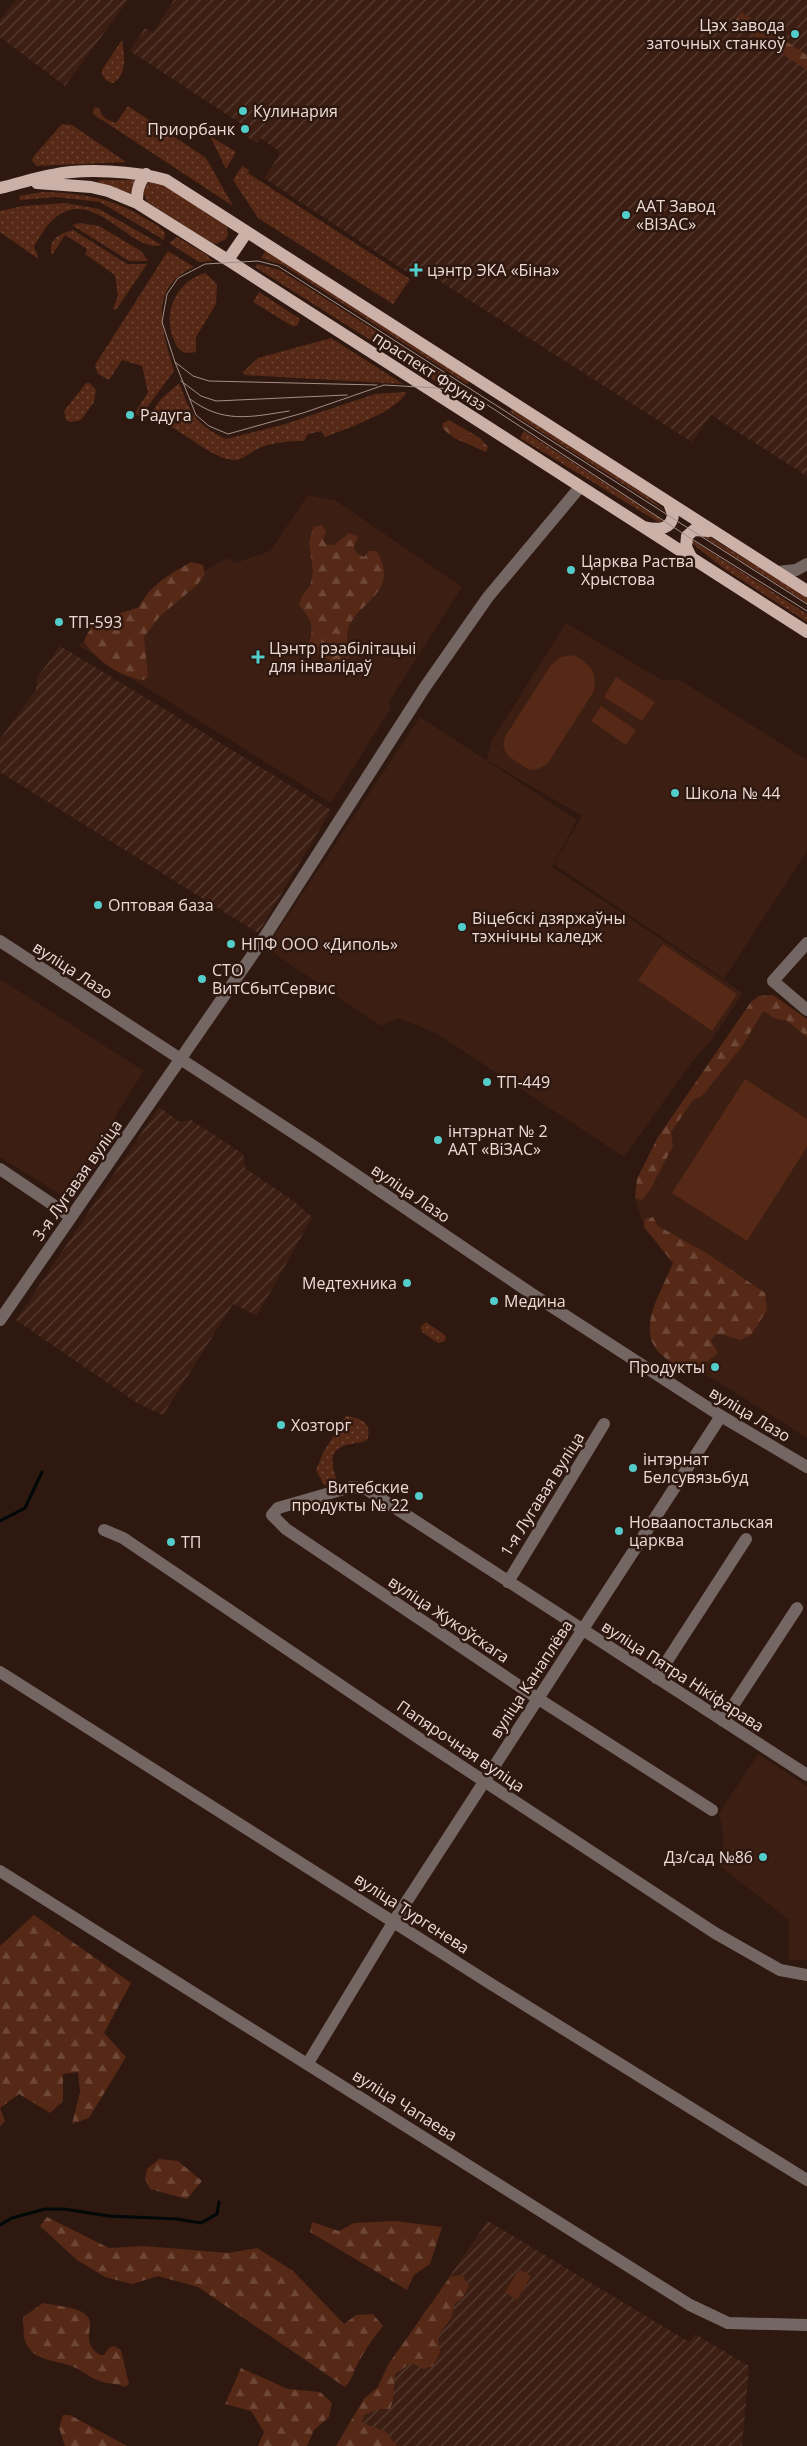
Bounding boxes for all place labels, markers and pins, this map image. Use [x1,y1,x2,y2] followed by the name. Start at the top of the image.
[646,14,786,54] place label: Цэх завода заточных станкоў
[789,28,801,40] marker: Цэх завода заточных станкоў
[253,100,338,122] place label: Кулинария
[237,105,249,117] marker: Кулинария
[147,118,236,140] place label: Приорбанк
[239,123,251,135] marker: Приорбанк
[636,195,715,235] place label: ААТ Завод «ВІЗАС»
[620,209,632,221] marker: ААТ Завод «ВІЗАС»
[427,259,559,281] place label: цэнтр ЭКА «Біна»
[409,263,423,277] marker: цэнтр ЭКА «Біна»
[140,404,192,426] place label: Радуга
[124,409,136,421] marker: Радуга
[581,550,694,590] place label: Царква Раства Хрыстова
[565,564,577,576] marker: Царква Раства Хрыстова
[69,611,122,633] place label: ТП-593
[53,616,65,628] marker: ТП-593
[269,637,416,677] place label: Цэнтр рэабілітацыі для інвалідаў
[251,650,265,664] marker: Цэнтр рэабілітацыі для інвалідаў
[685,782,780,804] place label: Школа № 44
[669,787,681,799] marker: Школа № 44
[108,894,214,916] place label: Оптовая база
[92,899,104,911] marker: Оптовая база
[472,907,626,947] place label: Віцебскі дзяржаўны тэхнічны каледж
[456,921,468,933] marker: Віцебскі дзяржаўны тэхнічны каледж
[241,933,398,955] place label: НПФ ООО «Диполь»
[225,938,237,950] marker: НПФ ООО «Диполь»
[212,959,336,999] place label: СТО ВитСбытСервис
[196,973,208,985] marker: СТО ВитСбытСервис
[497,1071,550,1093] place label: ТП-449
[481,1076,493,1088] marker: ТП-449
[448,1120,548,1160] place label: інтэрнат № 2 ААТ «ВіЗАС»
[432,1134,444,1146] marker: інтэрнат № 2 ААТ «ВіЗАС»
[302,1272,397,1294] place label: Медтехника
[401,1277,413,1289] marker: Медтехника
[504,1290,566,1312] place label: Медина
[488,1295,500,1307] marker: Медина
[629,1356,705,1378] place label: Продукты
[709,1361,721,1373] marker: Продукты
[291,1414,352,1436] place label: Хозторг
[275,1419,287,1431] marker: Хозторг
[643,1448,749,1488] place label: інтэрнат Белсувязьбуд
[627,1462,639,1474] marker: інтэрнат Белсувязьбуд
[291,1476,409,1516] place label: Витебские продукты № 22
[413,1490,425,1502] marker: Витебские продукты № 22
[629,1511,773,1551] place label: Новаапостальская царква
[613,1525,625,1537] marker: Новаапостальская царква
[181,1531,201,1553] place label: ТП
[165,1536,177,1548] marker: ТП
[664,1846,753,1868] place label: Дз/сад №86
[757,1851,769,1863] marker: Дз/сад №86

